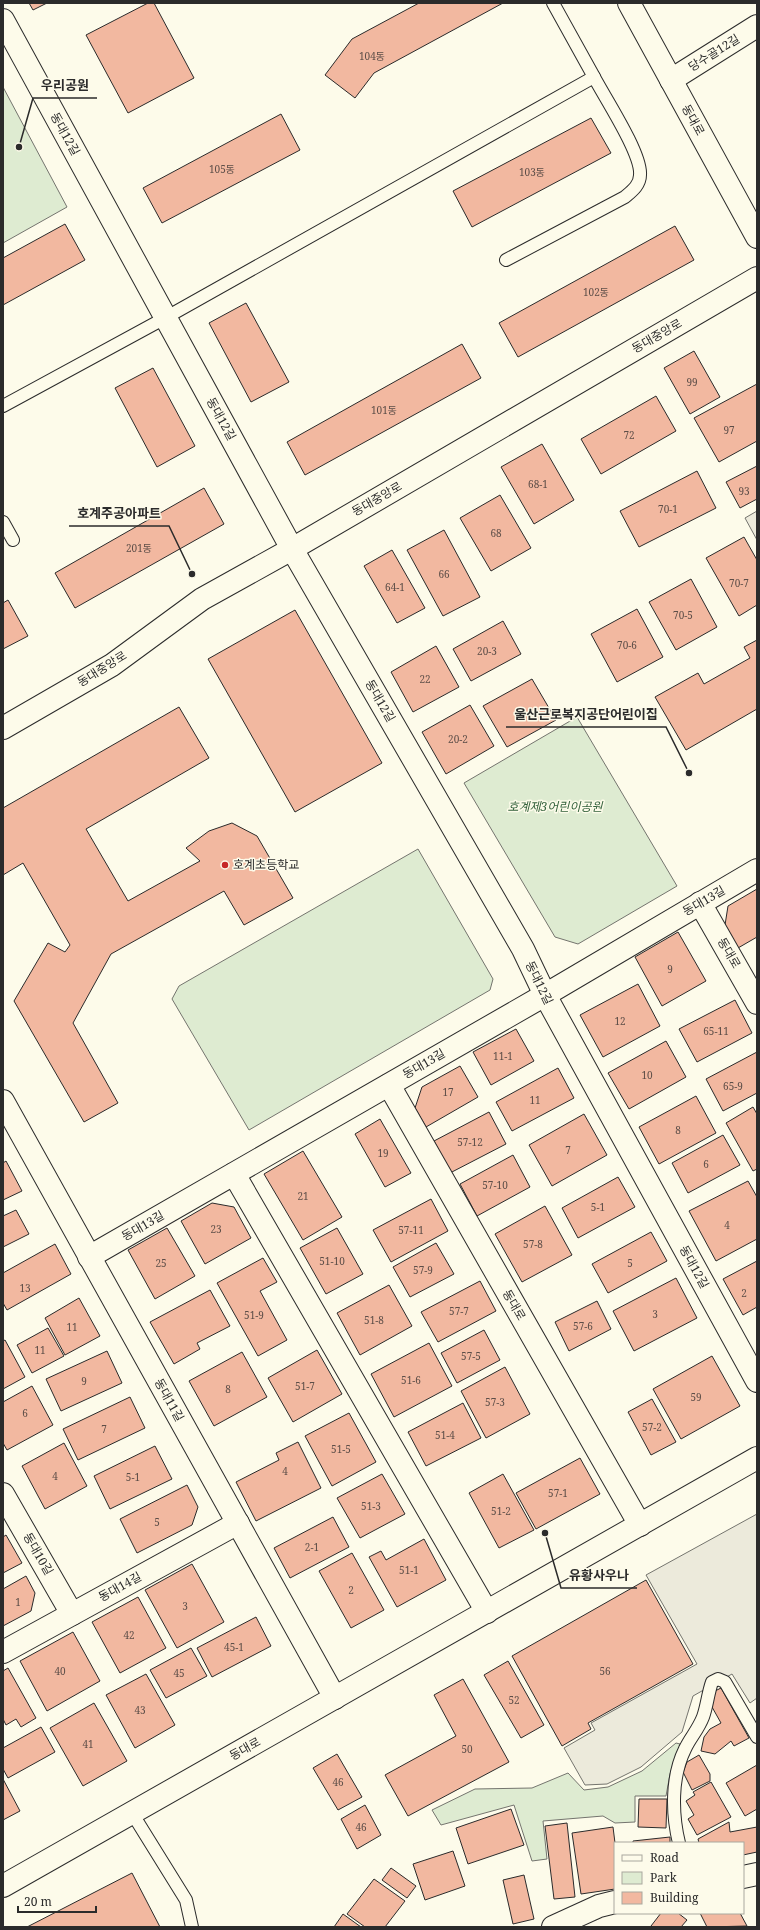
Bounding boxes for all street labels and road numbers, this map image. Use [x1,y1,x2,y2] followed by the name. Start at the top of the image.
[685,30,743,75] street label: 당수골12길
[678,101,709,138] street label: 동대로
[47,109,84,158] street label: 동대12길
[629,314,685,357] street label: 동대중앙로
[203,394,240,443] street label: 동대12길
[349,477,405,520] street label: 동대중앙로
[74,647,130,690] street label: 동대중앙로
[361,676,399,725] street label: 동대12길
[679,882,728,920] street label: 동대13길
[714,934,745,971] street label: 동대로
[522,958,557,1007] street label: 동대12길
[399,1045,448,1083] street label: 동대13길
[118,1207,167,1245] street label: 동대13길
[676,1242,713,1291] street label: 동대12길
[499,1286,530,1323] street label: 동대로
[151,1375,188,1424] street label: 동대11길
[19,1529,57,1578] street label: 동대10길
[95,1568,144,1605] street label: 동대14길
[226,1733,263,1764] street label: 동대로

